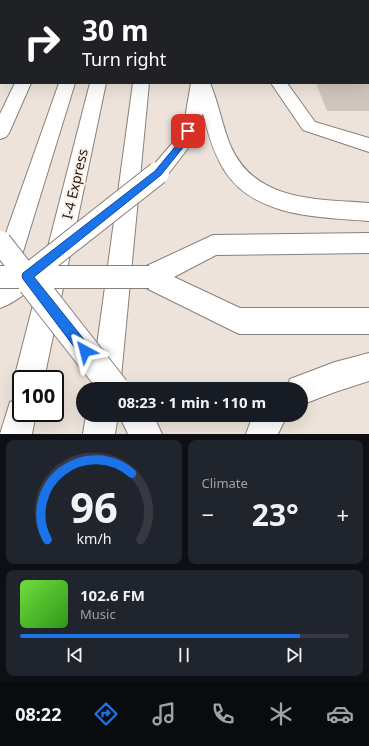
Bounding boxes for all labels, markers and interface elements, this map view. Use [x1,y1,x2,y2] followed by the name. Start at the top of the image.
[82,11,149,49] text: 30 m
[16,16,68,68] icon: right
[82,47,166,71] text: Turn right
[171,114,205,148] pin
[177,120,199,142] icon: arrive
[57,147,92,221] street label: I-4 Express
[64,330,106,372] position arrow
[12,370,64,422] speed limit sign: 100
[118,392,266,412] text: 08:23 · 1 min · 110 m
[202,474,248,492] text: Climate
[70,479,118,535] text: 96
[252,494,299,535] text: 23°
[202,499,214,529] text: −
[336,499,349,529] text: +
[76,529,111,548] text: km/h
[80,585,145,605] text: 102.6 FM
[80,605,116,623] text: Music
[64,644,86,666] icon: previous
[173,644,195,666] icon: pause
[283,644,305,666] icon: next
[92,700,120,728] icon: directions
[150,700,178,728] icon: music
[209,700,237,728] icon: phone
[267,700,295,728] icon: climate
[326,700,354,728] icon: car
[15,702,61,726] text: 08:22

